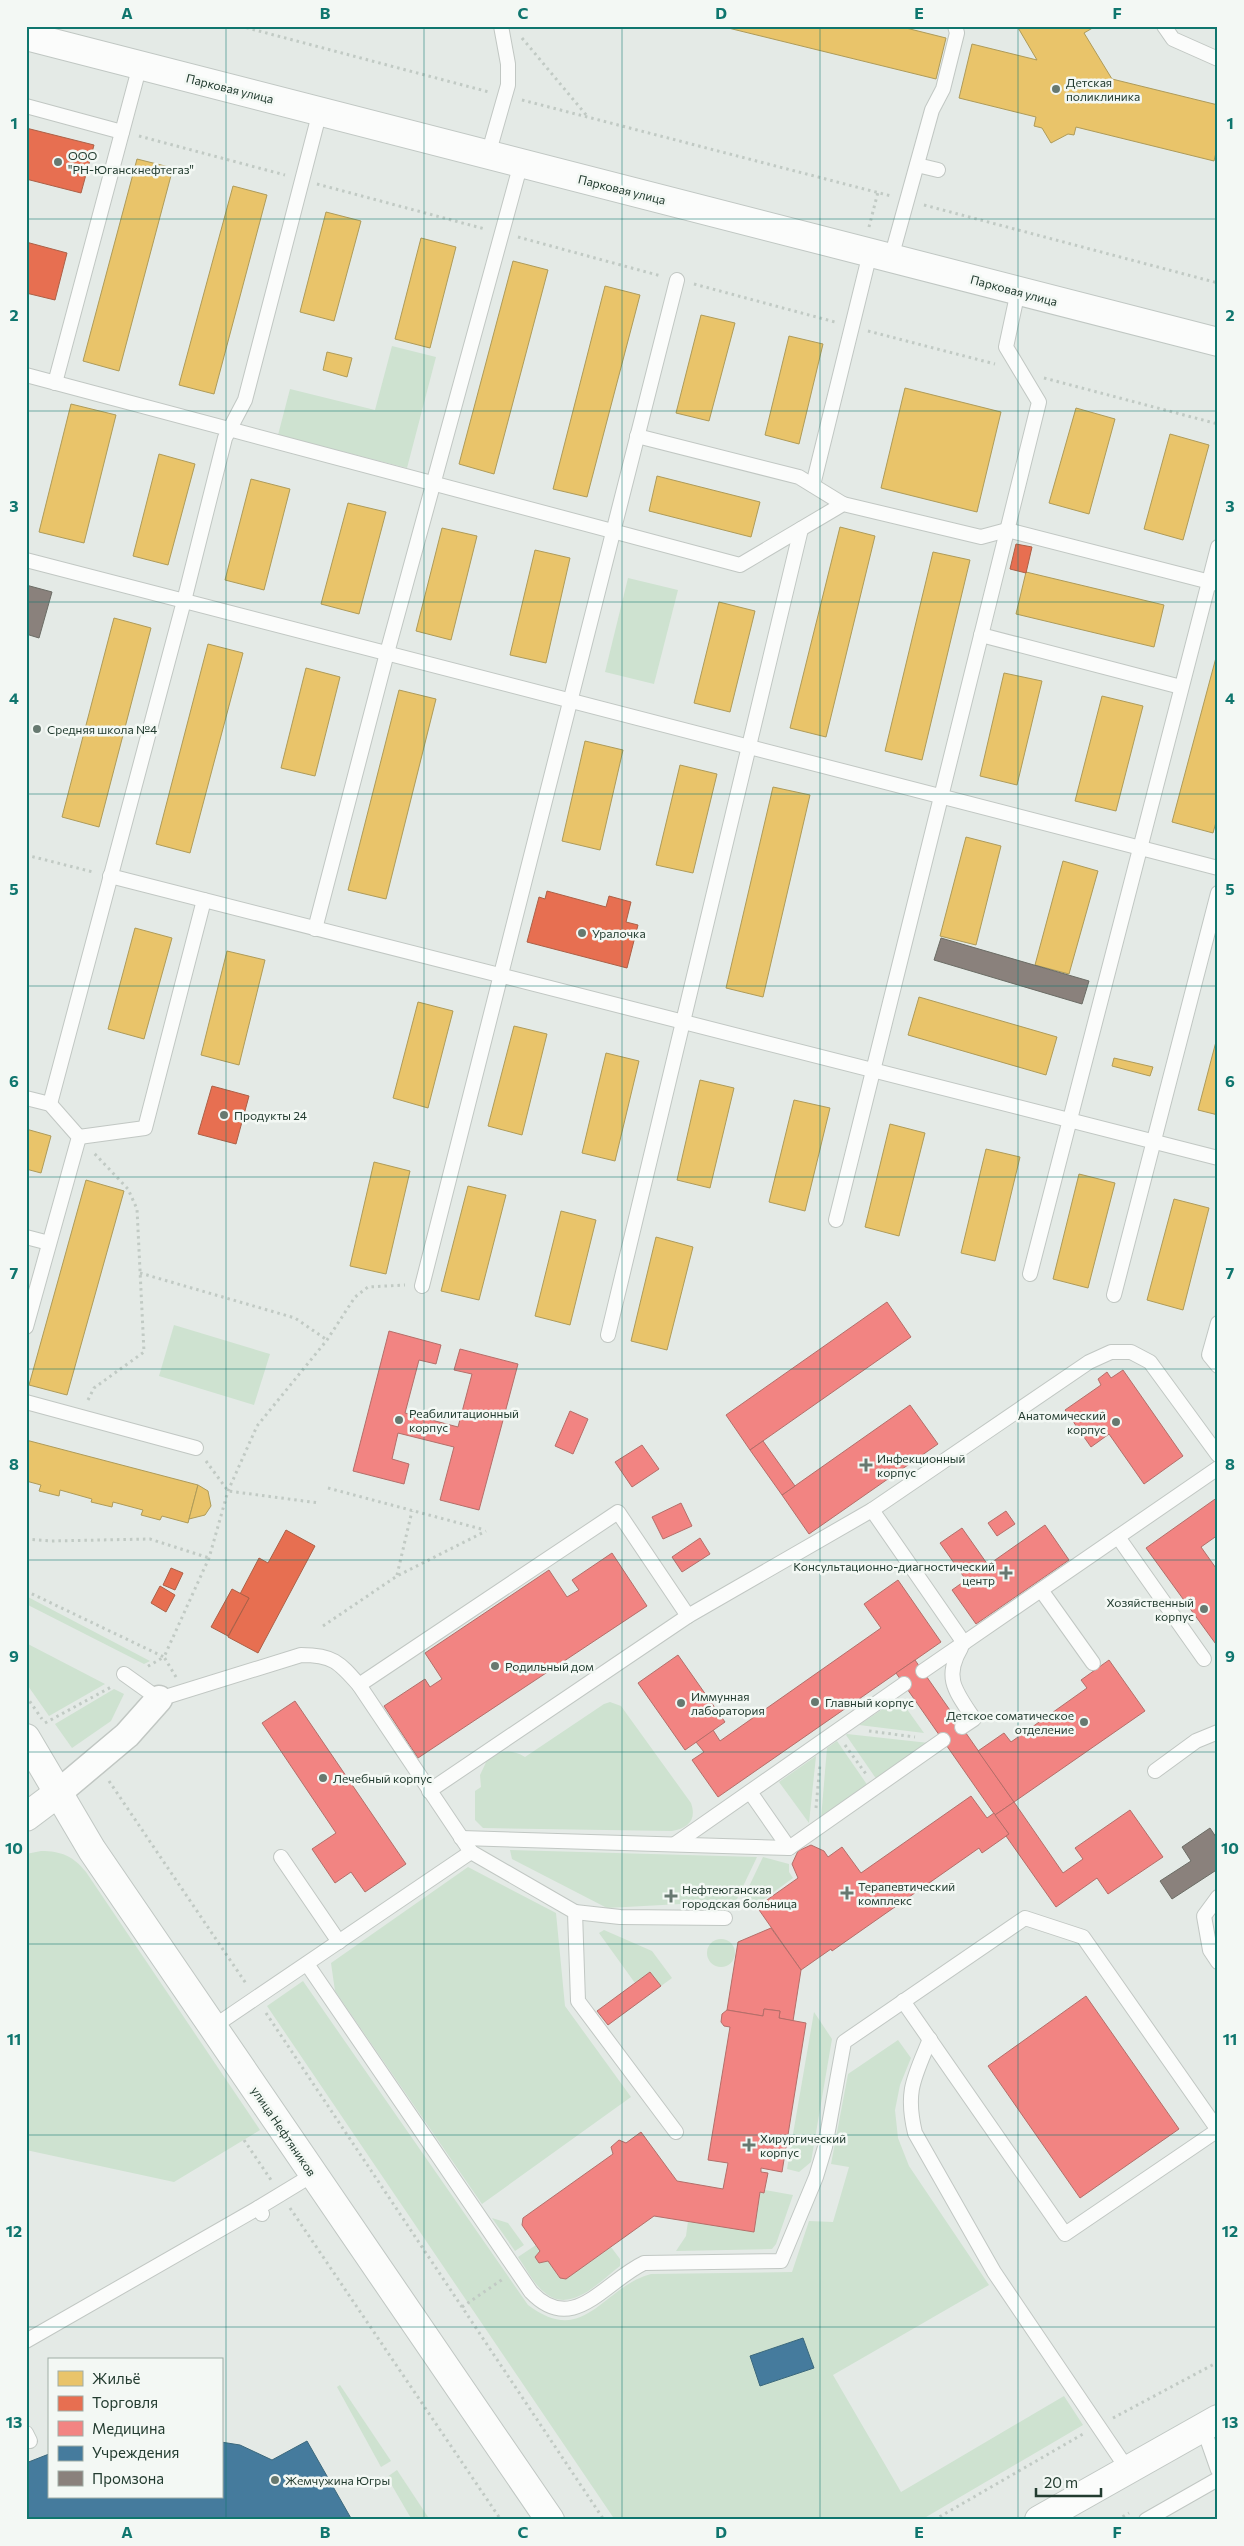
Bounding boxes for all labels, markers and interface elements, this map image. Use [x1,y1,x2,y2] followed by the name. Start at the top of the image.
[121,3,133,22] text: A
[320,3,331,22] text: B
[518,3,529,22] text: C
[715,3,727,22] text: D
[914,3,924,22] text: E
[1112,3,1122,22] text: F
[185,70,275,106] street label: Парковая улица
[1066,75,1140,103] place label: Детская поликлиника
[1050,83,1062,95] marker: Детская поликлиника
[10,113,18,132] text: 1
[1226,113,1234,132] text: 1
[68,148,194,176] place label: ООО "РН-Юганскнефтегаз"
[52,156,64,168] marker: ООО "РН-Юганскнефтегаз"
[577,171,667,207] street label: Парковая улица
[969,272,1059,308] street label: Парковая улица
[9,305,19,324] text: 2
[1225,305,1235,324] text: 2
[9,496,19,515] text: 3
[1225,496,1235,515] text: 3
[9,688,19,707] text: 4
[1225,688,1235,707] text: 4
[47,722,157,736] place label: Средняя школа №4
[31,723,43,735] marker: Средняя школа №4
[9,879,19,898] text: 5
[1225,879,1235,898] text: 5
[592,926,646,940] place label: Уралочка
[576,927,588,939] marker: Уралочка
[9,1071,19,1090] text: 6
[1225,1071,1235,1090] text: 6
[234,1108,307,1122] place label: Продукты 24
[218,1109,230,1121] marker: Продукты 24
[10,1263,19,1282] text: 7
[1226,1263,1235,1282] text: 7
[409,1406,519,1434] place label: Реабилитационный корпус
[1018,1408,1106,1436] place label: Анатомический корпус
[393,1414,405,1426] marker: Реабилитационный корпус
[1110,1416,1122,1428] marker: Анатомический корпус
[877,1451,965,1479] place label: Инфекционный корпус
[9,1454,19,1473] text: 8
[1225,1454,1235,1473] text: 8
[859,1458,873,1472] marker: Инфекционный корпус
[793,1559,995,1587] place label: Консультационно-диагностический центр
[999,1566,1013,1580] marker: Консультационно-диагностический центр
[1107,1595,1194,1623] place label: Хозяйственный корпус
[1198,1603,1210,1615] marker: Хозяйственный корпус
[9,1646,19,1665] text: 9
[1225,1646,1235,1665] text: 9
[505,1659,594,1673] place label: Родильный дом
[489,1660,501,1672] marker: Родильный дом
[691,1689,765,1717] place label: Иммунная лаборатория
[825,1695,914,1709] place label: Главный корпус
[809,1696,821,1708] marker: Главный корпус
[675,1697,687,1709] marker: Иммунная лаборатория
[946,1708,1074,1736] place label: Детское соматическое отделение
[1078,1716,1090,1728] marker: Детское соматическое отделение
[333,1771,432,1785] place label: Лечебный корпус
[317,1772,329,1784] marker: Лечебный корпус
[5,1838,23,1857] text: 10
[1221,1838,1239,1857] text: 10
[858,1879,955,1907] place label: Терапевтический комплекс
[682,1882,797,1910] place label: Нефтеюганская городская больница
[840,1886,854,1900] marker: Терапевтический комплекс
[664,1889,678,1903] marker: Нефтеюганская городская больница
[7,2029,21,2048] text: 11
[1223,2029,1237,2048] text: 11
[249,2083,319,2179] street label: улица Нефтяников
[760,2131,846,2159] place label: Хирургический корпус
[742,2138,756,2152] marker: Хирургический корпус
[6,2221,22,2240] text: 12
[1222,2221,1238,2240] text: 12
[48,2358,222,2498] legend
[92,2369,140,2387] text: Жильё
[92,2393,158,2411] text: Торговля
[6,2412,22,2431] text: 13
[1222,2412,1238,2431] text: 13
[92,2419,165,2437] text: Медицина
[92,2443,179,2461] text: Учреждения
[1036,2466,1102,2498] scale bar
[92,2469,164,2487] text: Промзона
[285,2473,390,2487] place label: Жемчужина Югры
[1044,2473,1078,2491] text: 20 m
[269,2474,281,2486] marker: Жемчужина Югры
[121,2522,133,2541] text: A
[320,2522,331,2541] text: B
[518,2522,529,2541] text: C
[715,2522,727,2541] text: D
[914,2522,924,2541] text: E
[1112,2522,1122,2541] text: F

